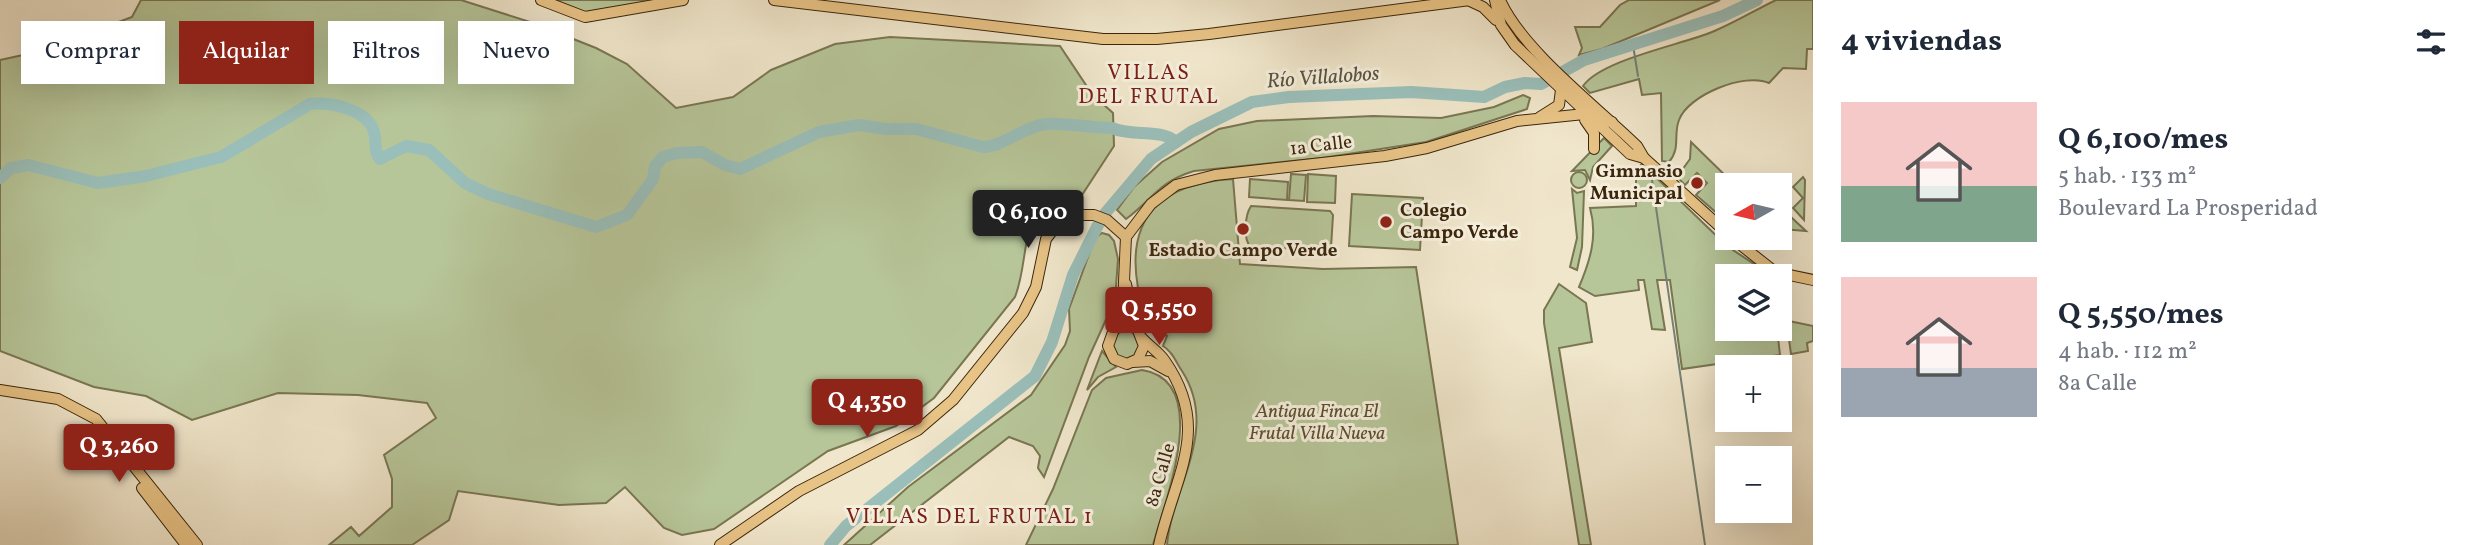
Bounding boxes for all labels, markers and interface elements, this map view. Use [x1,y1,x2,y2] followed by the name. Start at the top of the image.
[21,21,165,84] chip: Comprar
[179,21,314,84] chip: Alquilar
[328,21,444,84] chip: Filtros
[458,21,574,84] chip: Nuevo
[1841,21,2002,63] text: 4 viviendas
[2412,23,2450,61] icon: filters
[1078,59,1220,112] district label: VILLAS DEL FRUTAL
[1266,60,1381,96] water label: Río Villalobos
[2058,119,2228,161] text: Q 6,100/mes
[1288,129,1354,163] street label: 1a Calle
[1897,130,1981,214] icon: home
[1590,159,1683,207] place label: Gimnasio Municipal
[2058,161,2196,193] text: 5 hab. · 133 m²
[1715,173,1792,250] north arrow
[1715,173,1792,523] map controls
[1689,175,1705,191] marker: Gimnasio Municipal
[963,190,1093,250] pin: Q 6,100
[2058,193,2318,225] text: Boulevard La Prosperidad
[989,197,1067,229] text: Q 6,100
[1400,198,1519,246] place label: Colegio Campo Verde
[1378,214,1394,230] marker: Colegio Campo Verde
[1235,221,1251,237] marker: Estadio Campo Verde
[1148,238,1338,264] place label: Estadio Campo Verde
[1715,264,1792,341] button: layers
[1094,288,1224,347] pin: Q 5,550
[1121,294,1197,326] text: Q 5,550
[2058,294,2224,336] text: Q 5,550/mes
[1897,305,1981,389] icon: home
[2058,336,2197,368] text: 4 hab. · 112 m²
[1715,355,1792,432] button: +
[2058,368,2137,400] text: 8a Calle
[802,380,932,439] pin: Q 4,350
[828,386,906,418] text: Q 4,350
[1249,399,1385,447] park label: Antigua Finca El Frutal Villa Nueva
[54,424,184,484] pin: Q 3,260
[80,431,158,463] text: Q 3,260
[1140,440,1182,510] street label: 8a Calle
[1715,446,1792,523] button: −
[846,503,1094,532] district label: VILLAS DEL FRUTAL 1

